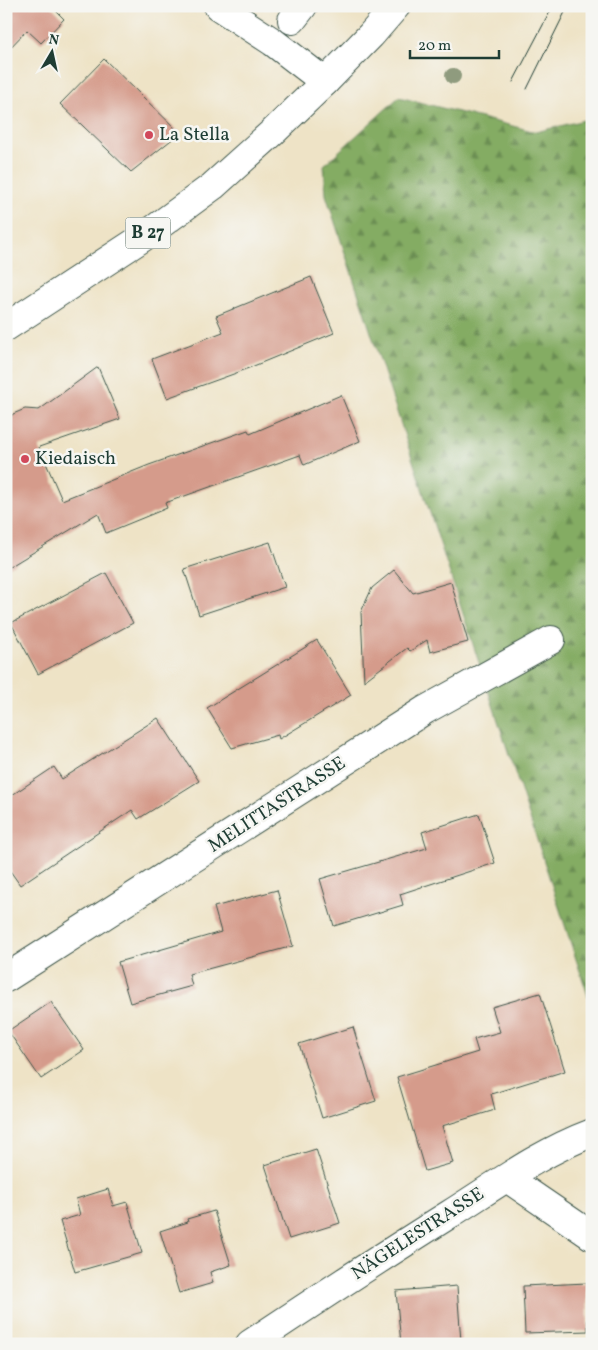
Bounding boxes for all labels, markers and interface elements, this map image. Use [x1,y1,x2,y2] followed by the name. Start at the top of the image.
[28,28,78,78] north arrow
[410,28,499,60] scale bar
[47,30,60,51] text: N
[418,36,451,57] text: 20 m
[159,122,230,148] place label: La Stella
[143,129,155,141] marker: La Stella
[126,218,170,248] road number: B 27
[35,446,116,472] place label: Kiedaisch
[19,453,31,465] marker: Kiedaisch
[203,751,351,859] street label: MELITTASTRASSE
[347,1181,489,1287] street label: NÄGELESTRASSE

